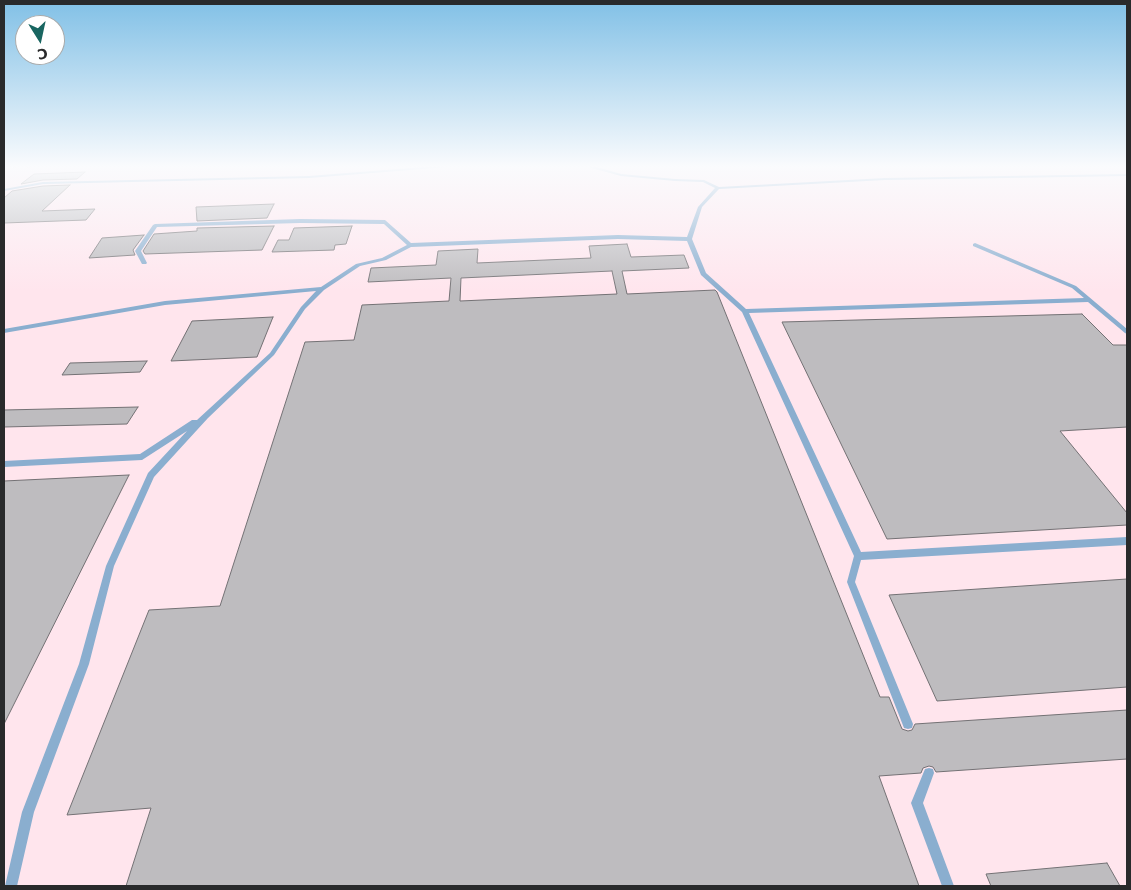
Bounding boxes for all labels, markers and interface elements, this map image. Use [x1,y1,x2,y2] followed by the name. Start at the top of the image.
[15,15,65,65] north arrow
[36,45,49,63] text: С

